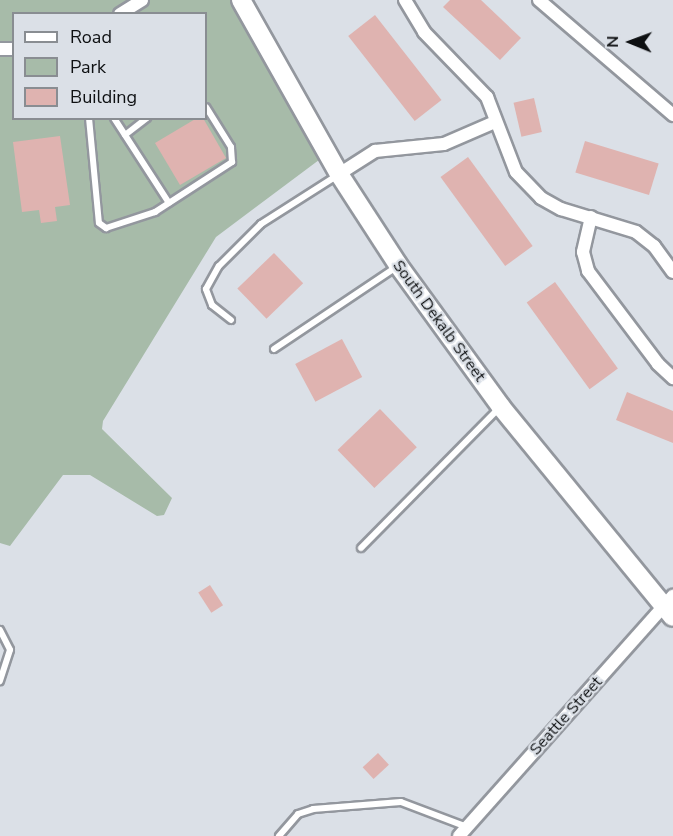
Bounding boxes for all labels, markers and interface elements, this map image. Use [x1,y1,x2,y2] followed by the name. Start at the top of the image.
[12,12,207,120] legend
[601,12,661,72] north arrow
[70,25,112,49] text: Road
[602,36,624,48] text: N
[70,55,106,79] text: Park
[70,85,137,109] text: Building
[389,257,489,385] street label: South Dekalb Street
[526,673,606,759] street label: Seattle Street

